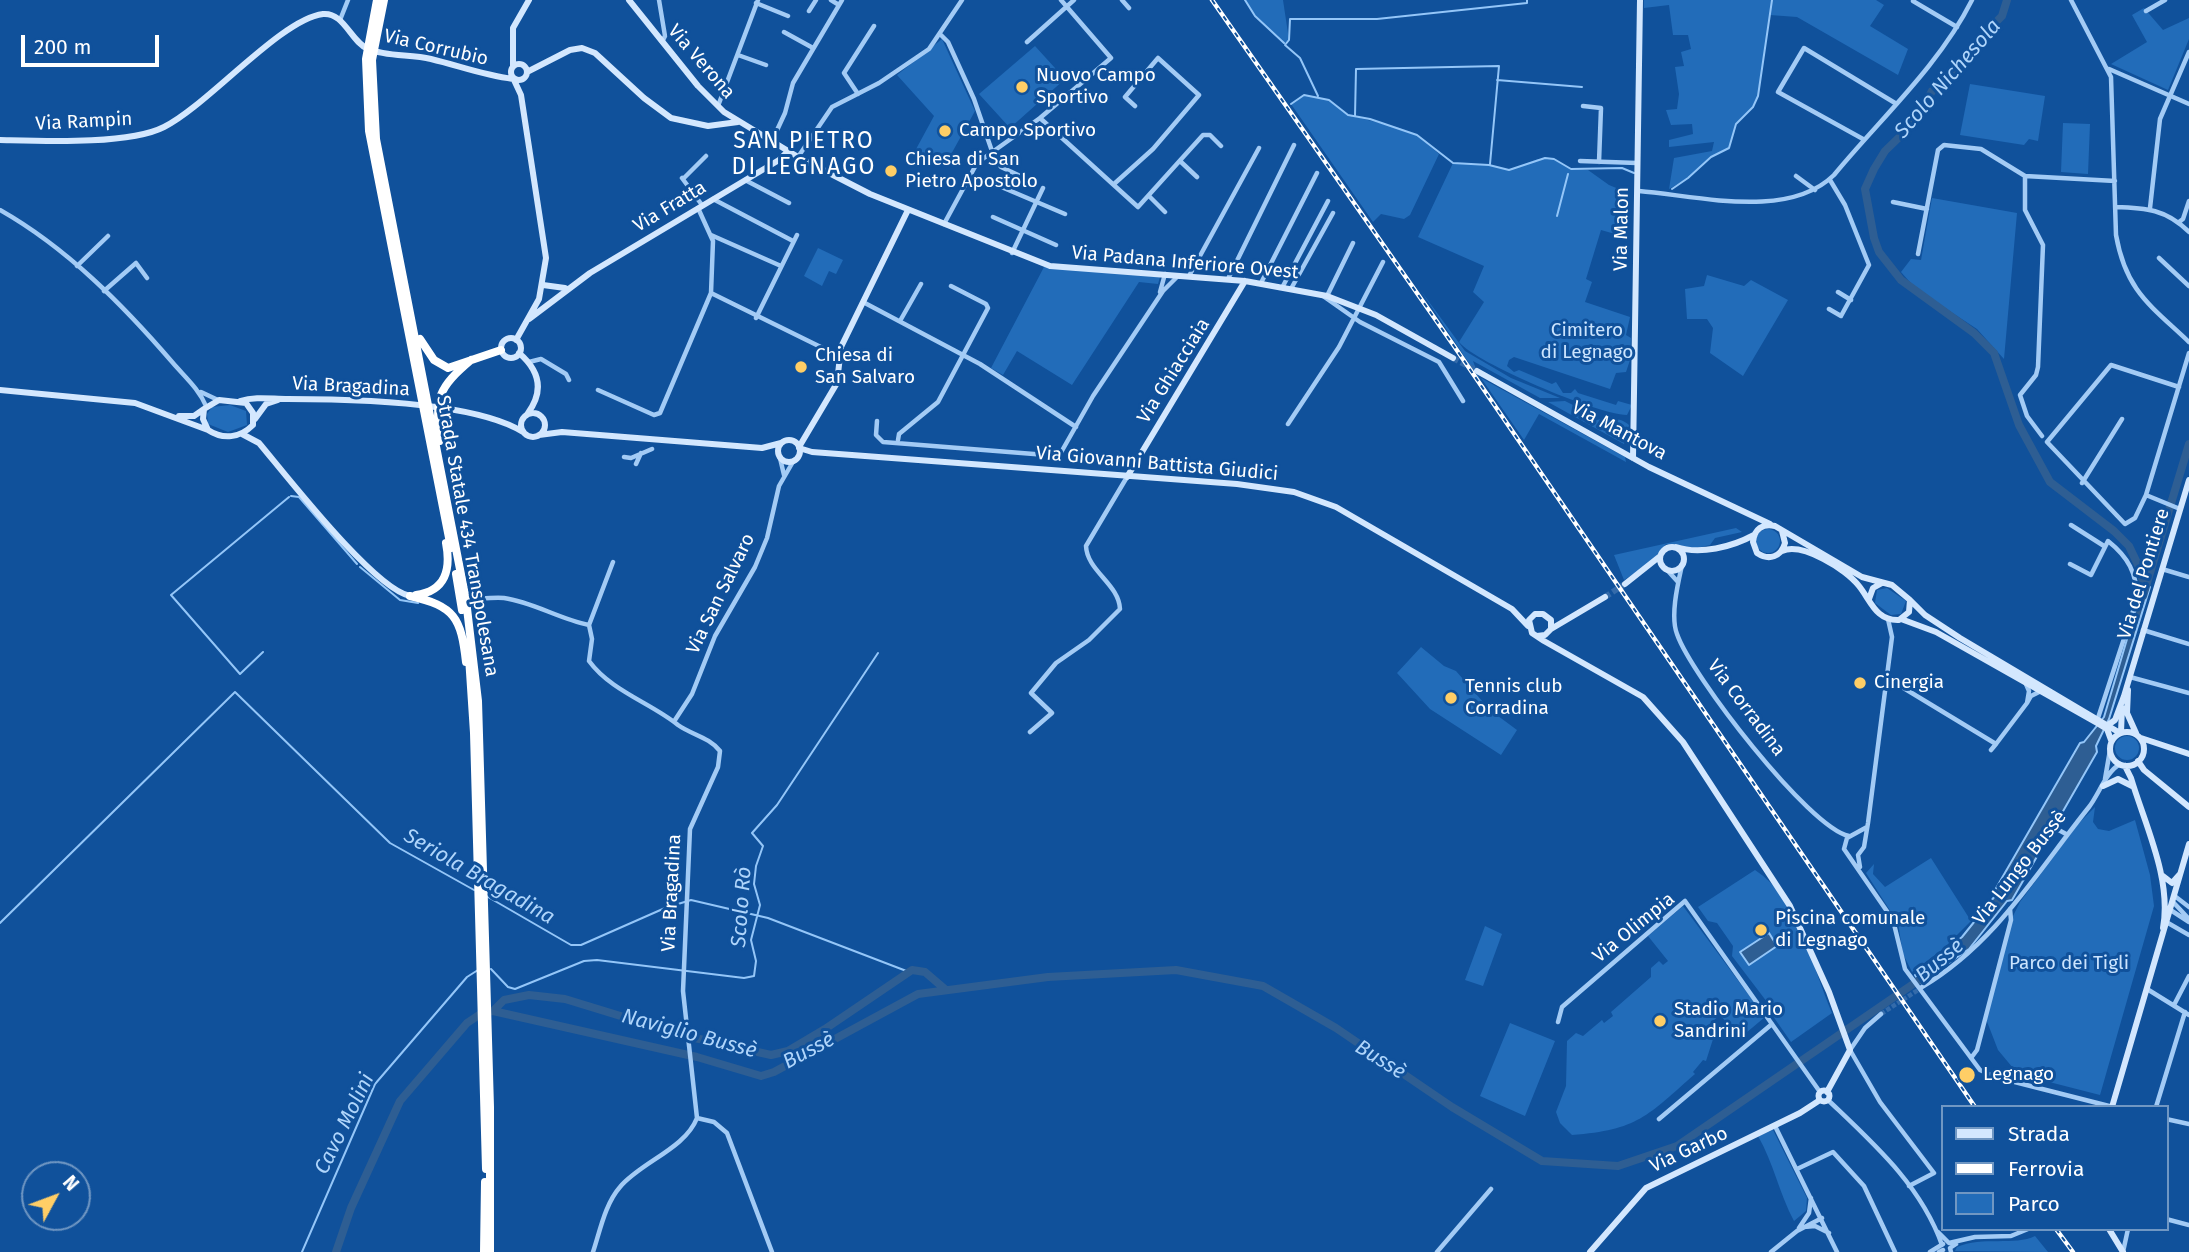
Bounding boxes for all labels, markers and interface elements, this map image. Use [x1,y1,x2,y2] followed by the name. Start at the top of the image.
[1890,14,2006,144] water label: Scolo Nichesola
[663,20,739,104] street label: Via Verona
[24,21,163,65] scale bar
[382,25,490,71] street label: Via Corrubio
[34,34,91,60] text: 200 m
[1036,65,1156,109] place label: Nuovo Campo Sportivo
[1014,79,1030,95] marker: Nuovo Campo Sportivo
[35,108,133,136] street label: Via Rampin
[959,120,1096,142] place label: Campo Sportivo
[937,123,953,139] marker: Campo Sportivo
[733,128,875,182] district label: SAN PIETRO DI LEGNAGO
[905,149,1038,193] place label: Chiesa di San Pietro Apostolo
[883,163,899,179] marker: Chiesa di San Pietro Apostolo
[629,176,711,238] street label: Via Fratta
[1610,187,1634,271] street label: Via Malon
[1071,242,1299,284] street label: Via Padana Inferiore Ovest
[1133,314,1215,428] street label: Via Ghiacciaia
[1541,320,1633,364] park label: Cimitero di Legnago
[815,345,915,389] place label: Chiesa di San Salvaro
[793,359,809,375] marker: Chiesa di San Salvaro
[292,373,410,401] street label: Via Bragadina
[431,393,503,679] street label: Strada Statale 434 Transpolesana
[1568,396,1670,466] street label: Via Mantova
[1035,442,1279,486] street label: Via Giovanni Battista Giudici
[2113,506,2175,642] street label: Via del Pontiere
[682,530,760,658] street label: Via San Salvaro
[1702,655,1790,761] street label: Via Corradina
[1874,672,1944,694] place label: Cinergia
[1852,675,1868,691] marker: Cinergia
[1465,676,1563,720] place label: Tennis club Corradina
[1443,690,1459,706] marker: Tennis club Corradina
[1968,806,2072,930] street label: Via Lungo Bussè
[399,824,559,930] water label: Seriola Bragadina
[658,834,686,952] street label: Via Bragadina
[727,866,757,948] water label: Scolo Rò
[1589,888,1679,968] street label: Via Olimpia
[1775,908,1925,952] place label: Piscina comunale di Legnago
[1753,922,1769,938] marker: Piscina comunale di Legnago
[1911,934,1969,988] water label: Bussè
[2009,953,2129,975] park label: Parco dei Tigli
[1674,999,1783,1043] place label: Stadio Mario Sandrini
[619,1004,759,1064] water label: Naviglio Bussè
[1652,1013,1668,1029] marker: Stadio Mario Sandrini
[779,1027,839,1075] water label: Bussè
[1350,1035,1410,1085] water label: Bussè
[1983,1064,2054,1086] place label: Legnago
[1957,1065,1977,1085] marker: Legnago
[310,1069,380,1179] water label: Cavo Molini
[1940,1105,2168,1231] legend
[2008,1121,2070,1147] text: Strada
[1646,1122,1732,1178] street label: Via Garbo
[2008,1156,2084,1182] text: Ferrovia
[21,1161,91,1231] north arrow
[58,1171,84,1196] text: N
[2008,1191,2060,1217] text: Parco

